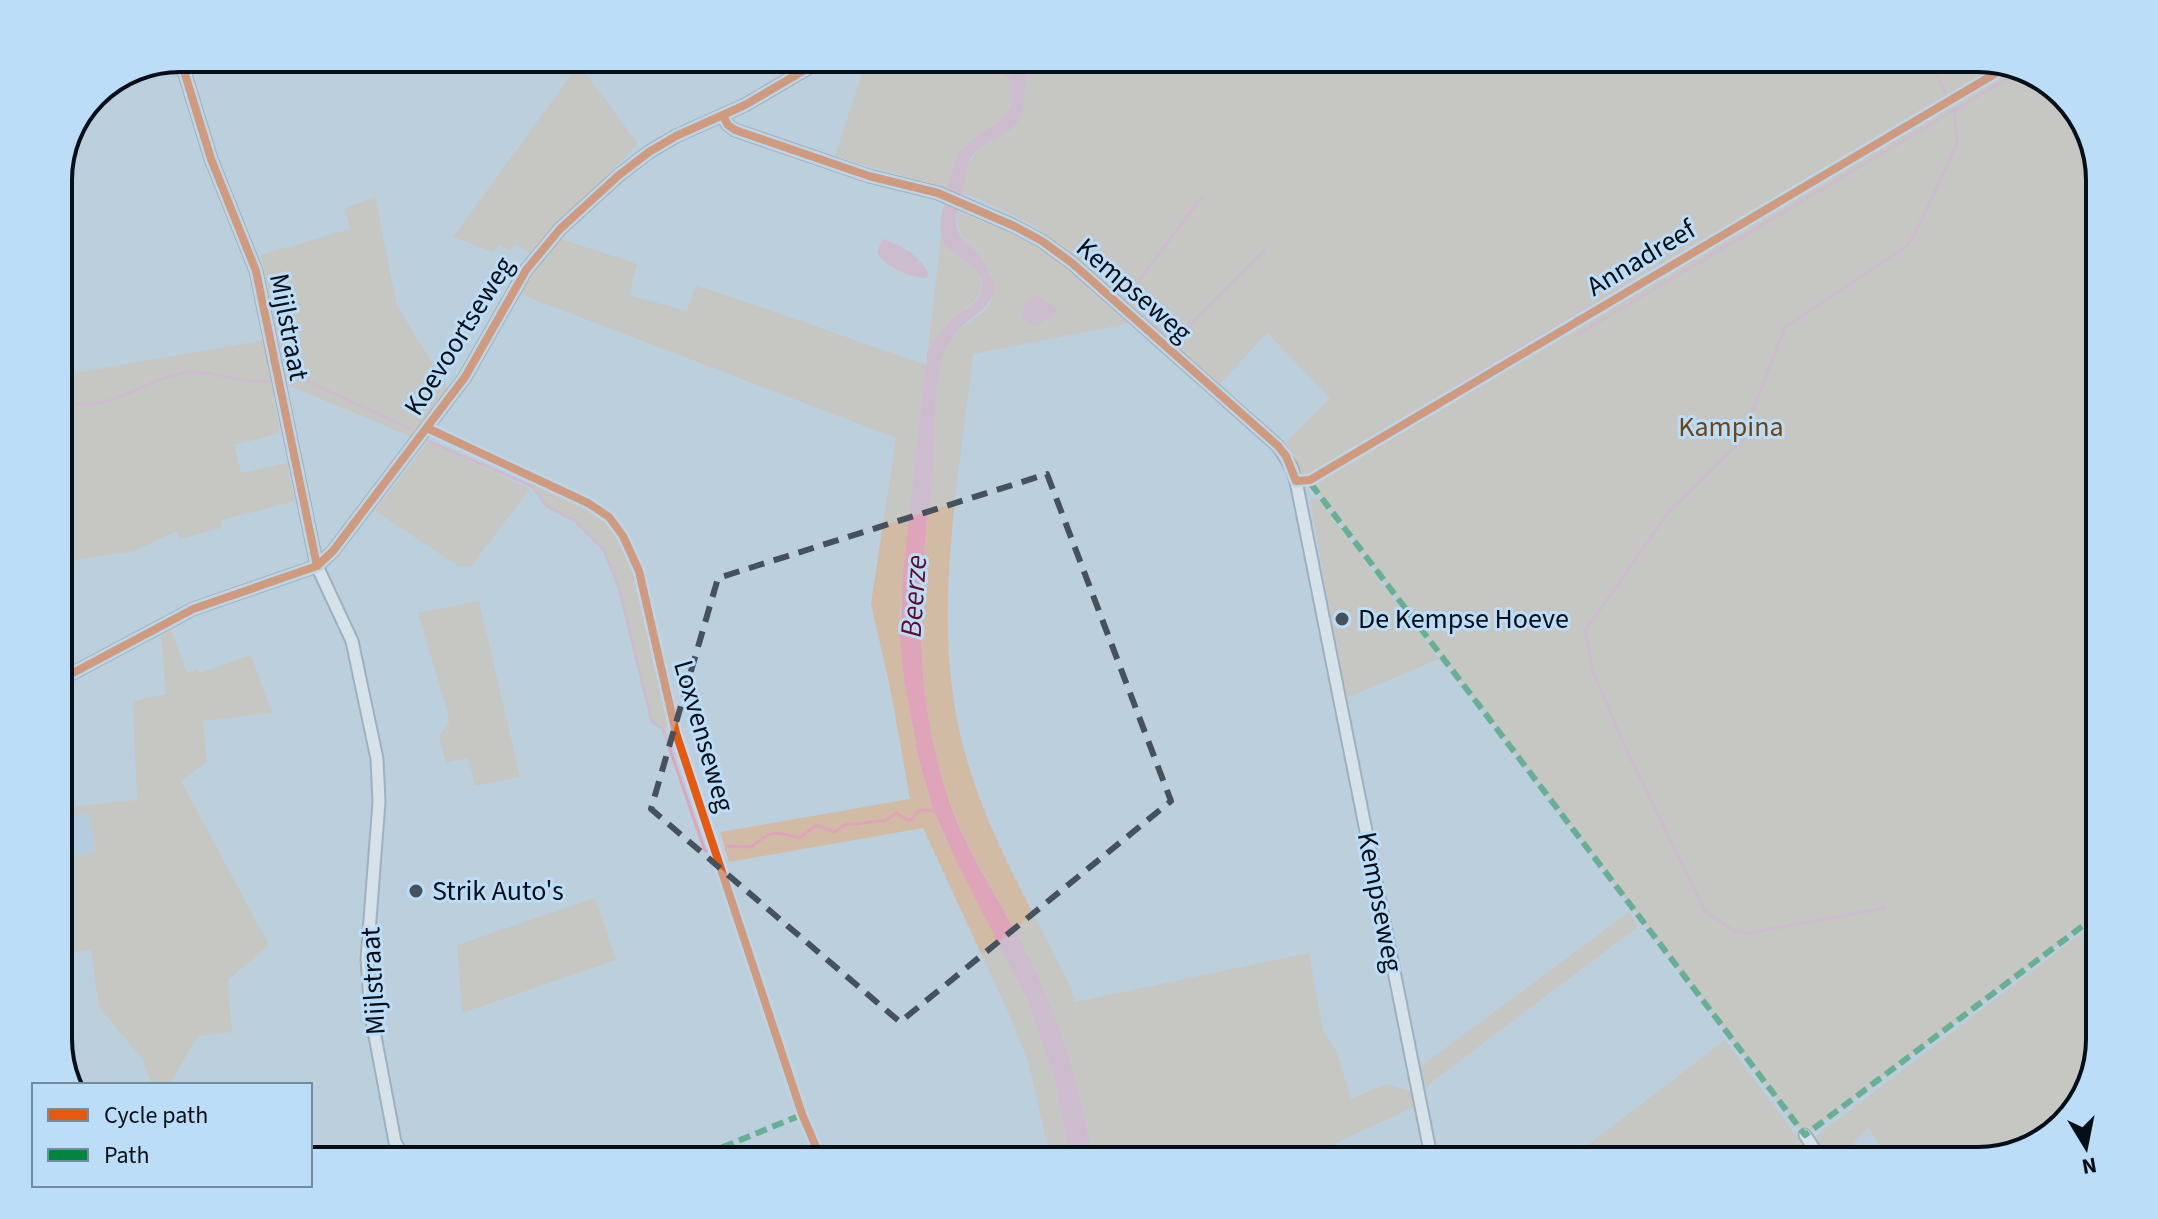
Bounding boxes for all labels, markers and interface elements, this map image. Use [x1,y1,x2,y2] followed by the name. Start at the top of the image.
[1579,209,1704,306] street label: Annadreef
[1067,228,1201,352] street label: Kempseweg
[394,249,524,423] street label: Koevoortseweg
[259,270,319,384] street label: Mijlstraat
[1678,407,1784,447] park label: Kampina
[890,553,938,639] water label: Beerze
[1358,599,1569,639] place label: De Kempse Hoeve
[1333,610,1351,628] marker: De Kempse Hoeve
[663,655,745,817] street label: Loxvenseweg
[1347,828,1413,976] street label: Kempseweg
[432,871,564,911] place label: Strik Auto's
[407,882,425,900] marker: Strik Auto's
[350,925,396,1036] street label: Mijlstraat
[32,1083,312,1187] legend
[104,1098,208,1133] text: Cycle path
[2046,1107,2126,1187] north arrow
[104,1138,150,1173] text: Path
[2079,1149,2099,1183] text: N

